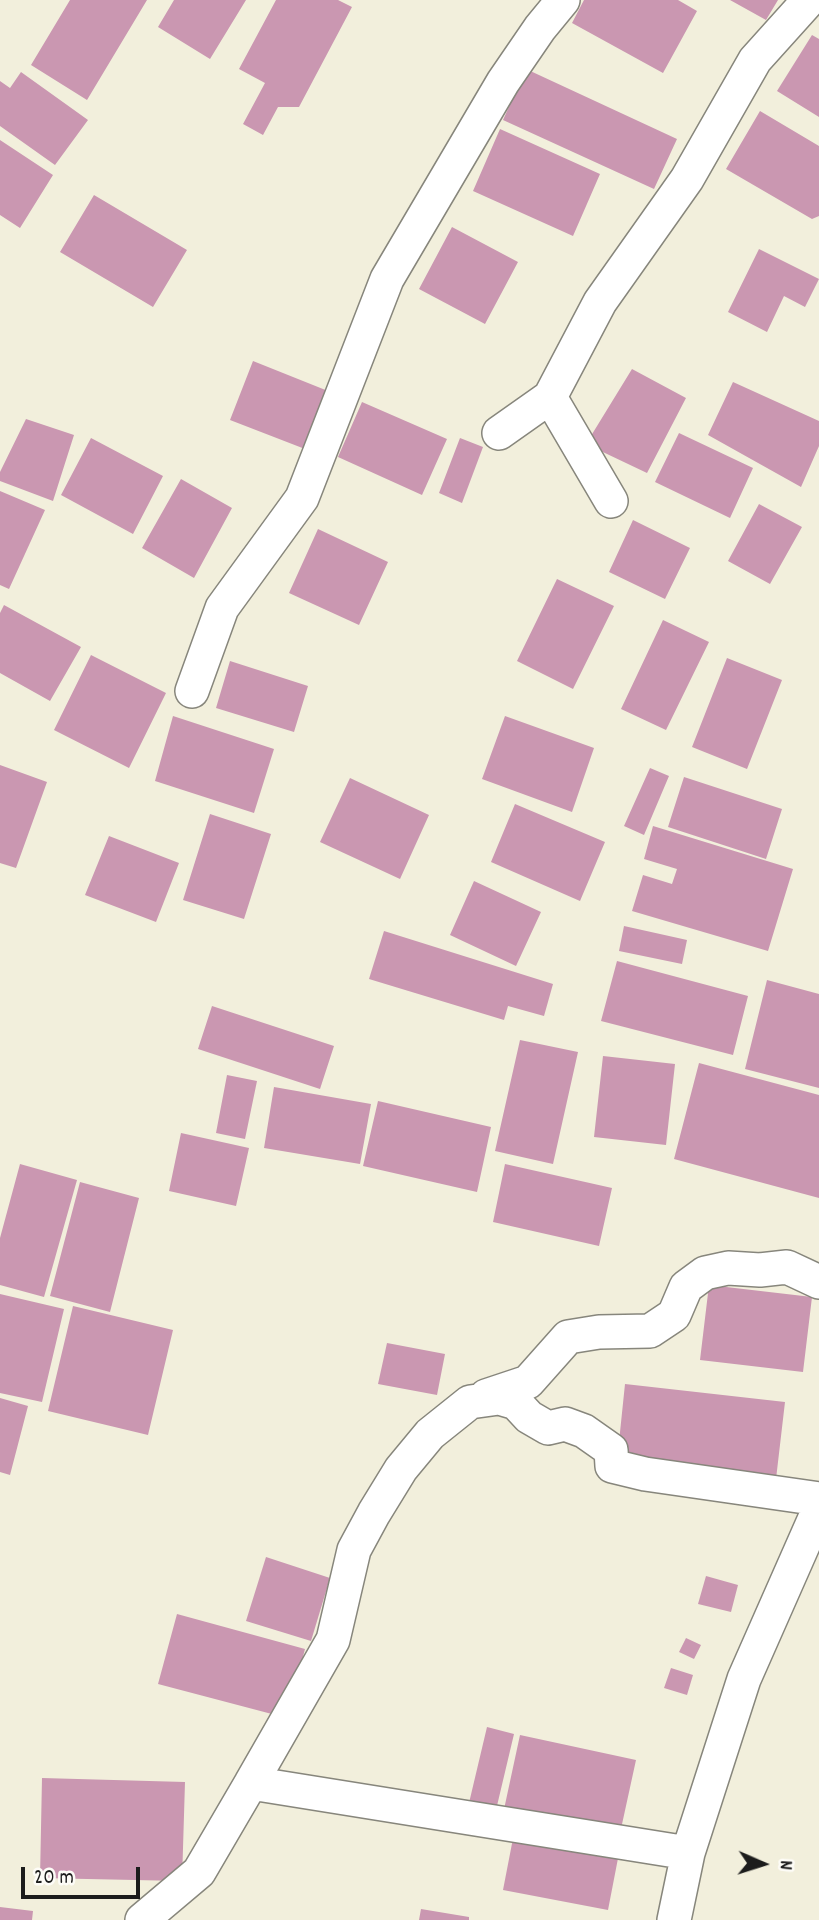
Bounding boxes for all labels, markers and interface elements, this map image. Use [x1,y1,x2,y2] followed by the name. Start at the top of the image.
[728,1829,798,1899] north arrow
[24,1854,144,1898] scale bar
[771,1860,798,1871] text: N
[34,1864,74,1894] text: 20 m

